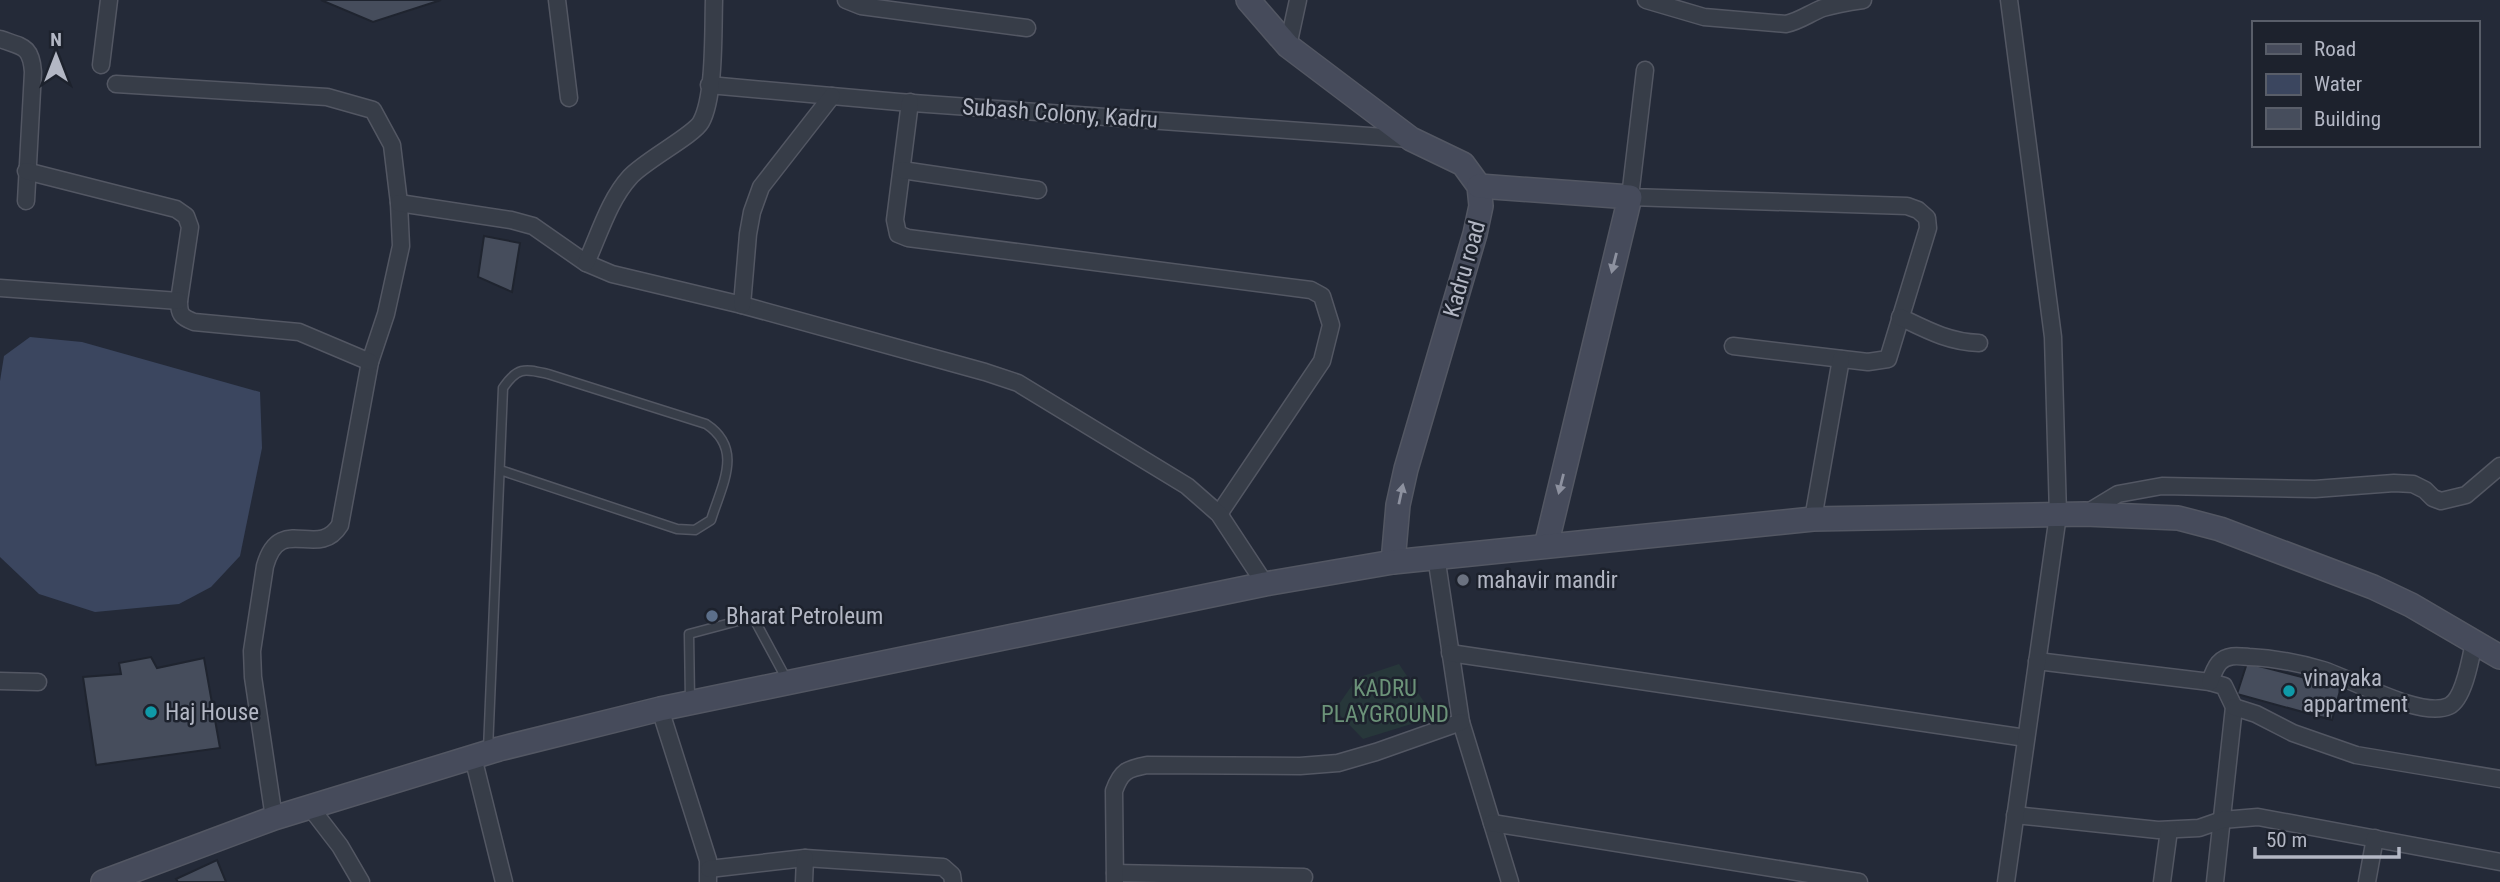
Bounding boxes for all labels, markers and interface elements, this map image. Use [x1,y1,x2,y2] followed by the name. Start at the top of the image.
[21,21,91,91] north arrow
[2252,21,2479,147] legend
[50,28,62,51] text: N
[2314,37,2356,61] text: Road
[2314,72,2362,96] text: Water
[961,93,1159,134] street label: Subash Colony, Kadru
[2314,107,2381,131] text: Building
[1438,218,1491,321] street label: Kadru road
[1609,252,1620,274] one-way arrow
[1555,473,1566,495] one-way arrow
[1395,483,1406,505] one-way arrow
[1477,567,1618,594] place label: mahavir mandir
[1455,572,1471,588] marker: mahavir mandir
[726,603,883,630] place label: Bharat Petroleum
[704,608,720,624] marker: Bharat Petroleum
[2303,665,2408,718] place label: vinayaka appartment
[1321,675,1449,728] park label: KADRU PLAYGROUND
[2281,683,2297,699] marker: vinayaka appartment
[165,699,259,726] place label: Haj House
[143,704,159,720] marker: Haj House
[2255,816,2398,860] scale bar
[2266,828,2307,852] text: 50 m

